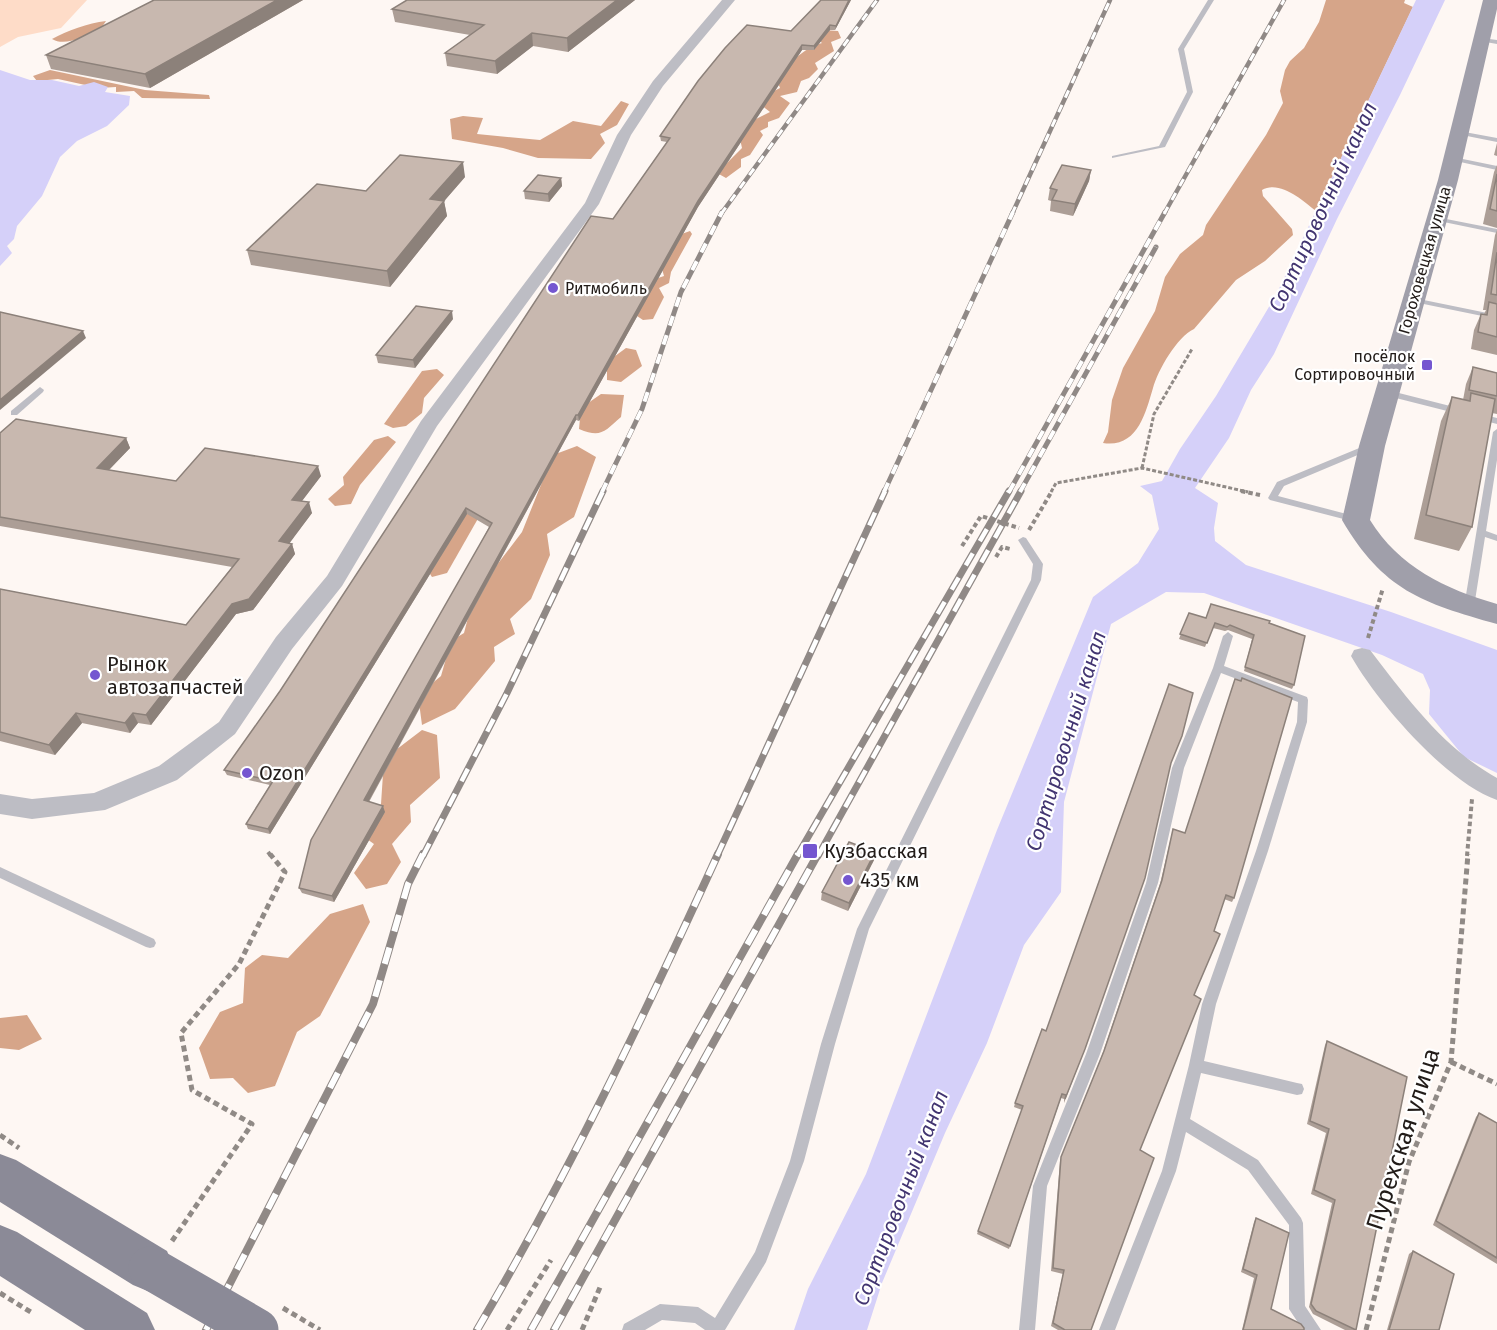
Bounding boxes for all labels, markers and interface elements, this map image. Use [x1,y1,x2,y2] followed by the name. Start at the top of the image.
[1263,98,1383,316] water label: Сортировочный канал
[1394,184,1455,336] street label: Гороховецкая улица
[565,279,647,298] place label: Ритмобиль
[546,281,560,295] marker: Ритмобиль
[1294,347,1416,384] place label: посёлок Сортировочный
[1420,358,1434,372] marker: посёлок Сортировочный
[1020,628,1112,854] water label: Сортировочный канал
[107,652,244,699] place label: Рынок автозапчастей
[88,668,102,682] marker: Рынок автозапчастей
[259,761,305,785] place label: Ozon
[240,766,254,780] marker: Ozon
[824,839,928,863] place label: Кузбасская
[801,842,819,860] marker: Кузбасская
[860,868,919,892] place label: 435 км
[841,873,855,887] marker: 435 км
[1360,1045,1446,1233] street label: Пурехская улица
[848,1087,954,1309] water label: Сортировочный канал

